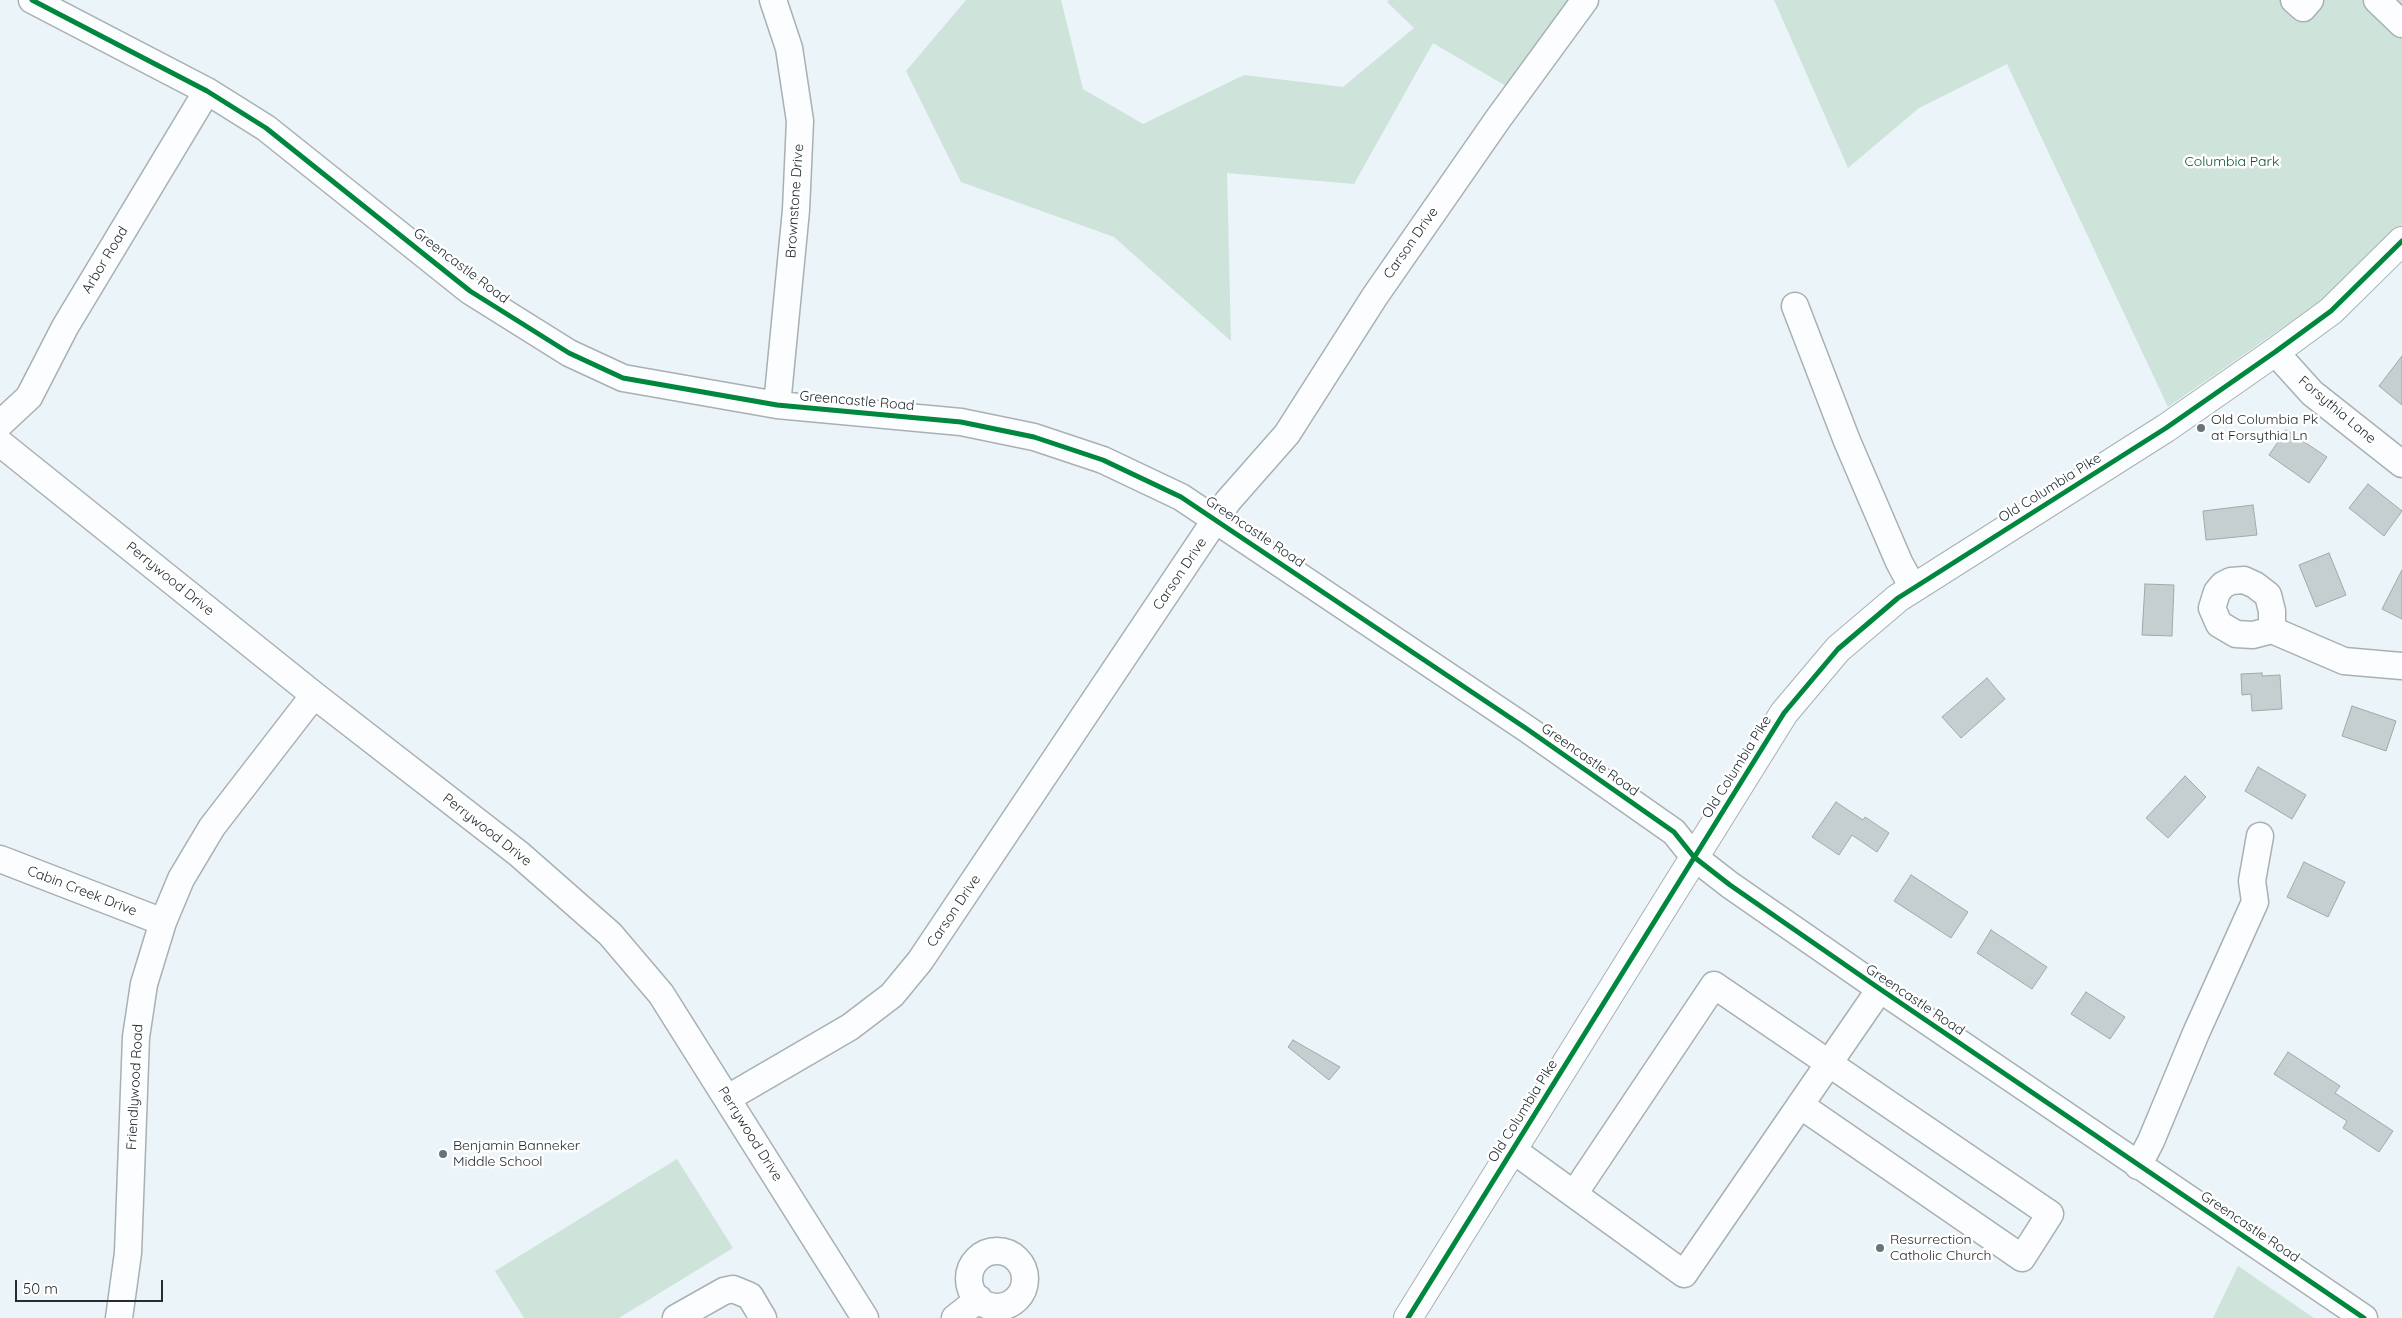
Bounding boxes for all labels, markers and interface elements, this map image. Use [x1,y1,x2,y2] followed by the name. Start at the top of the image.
[783,143,807,259] street label: Brownstone Drive
[2185,154,2279,170] park label: Columbia Park
[1380,204,1442,282] street label: Carson Drive
[78,223,132,297] street label: Arbor Road
[410,225,512,307] street label: Greencastle Road
[2295,373,2379,447] street label: Forsythia Lane
[799,388,915,414] street label: Greencastle Road
[2211,412,2318,444] place label: Old Columbia Pk at Forsythia Ln
[2195,422,2207,434] marker: Old Columbia Pk at Forsythia Ln
[1996,450,2104,526] street label: Old Columbia Pike
[1203,493,1307,571] street label: Greencastle Road
[1150,535,1210,613] street label: Carson Drive
[123,538,217,620] street label: Perrywood Drive
[1699,713,1775,821] street label: Old Columbia Pike
[1538,720,1642,800] street label: Greencastle Road
[439,790,535,870] street label: Perrywood Drive
[25,862,139,920] street label: Cabin Creek Drive
[924,872,984,950] street label: Carson Drive
[1863,961,1967,1039] street label: Greencastle Road
[123,1024,147,1150] street label: Friendlywood Road
[1485,1057,1561,1165] street label: Old Columbia Pike
[714,1084,786,1184] street label: Perrywood Drive
[453,1138,580,1170] place label: Benjamin Banneker Middle School
[437,1148,449,1160] marker: Benjamin Banneker Middle School
[2198,1188,2302,1266] street label: Greencastle Road
[1890,1232,1991,1264] place label: Resurrection Catholic Church
[1874,1242,1886,1254] marker: Resurrection Catholic Church
[18,1270,165,1302] scale bar
[23,1279,58,1298] text: 50 m

